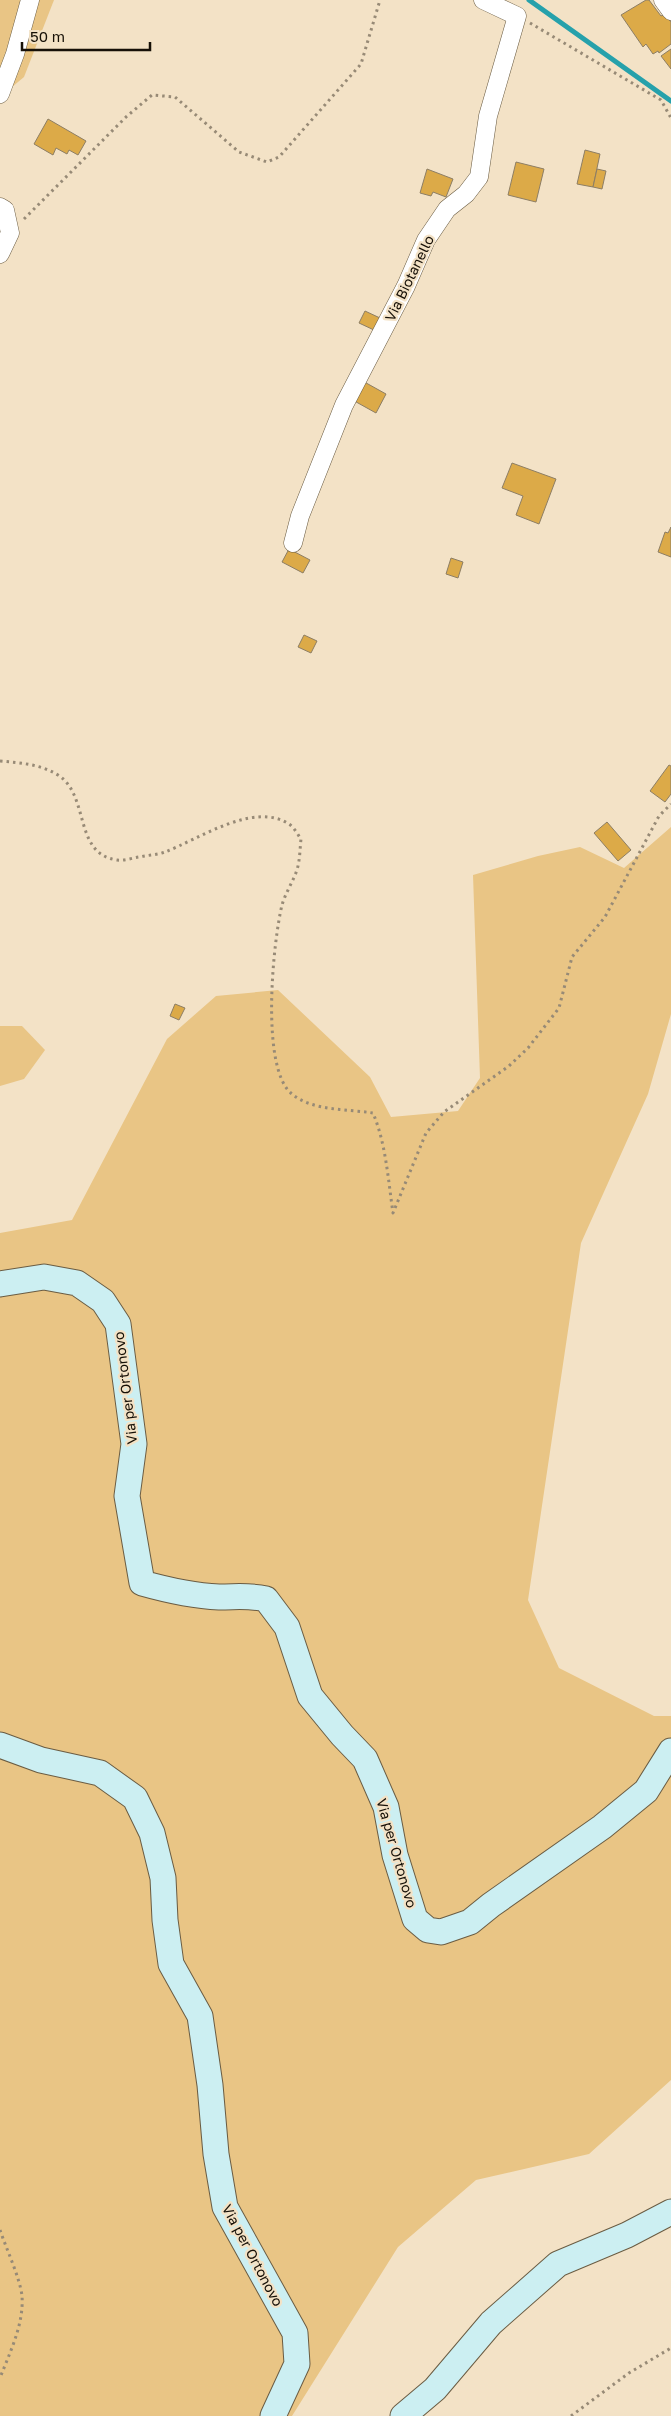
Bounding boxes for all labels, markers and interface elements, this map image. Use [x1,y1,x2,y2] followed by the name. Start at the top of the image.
[22,20,150,52] scale bar
[30,27,65,45] text: 50 m
[381,232,437,324] street label: Via Biotanello
[110,1331,140,1445] street label: Via per Ortonovo
[373,1796,421,1910] street label: Via per Ortonovo
[219,2201,287,2309] street label: Via per Ortonovo

